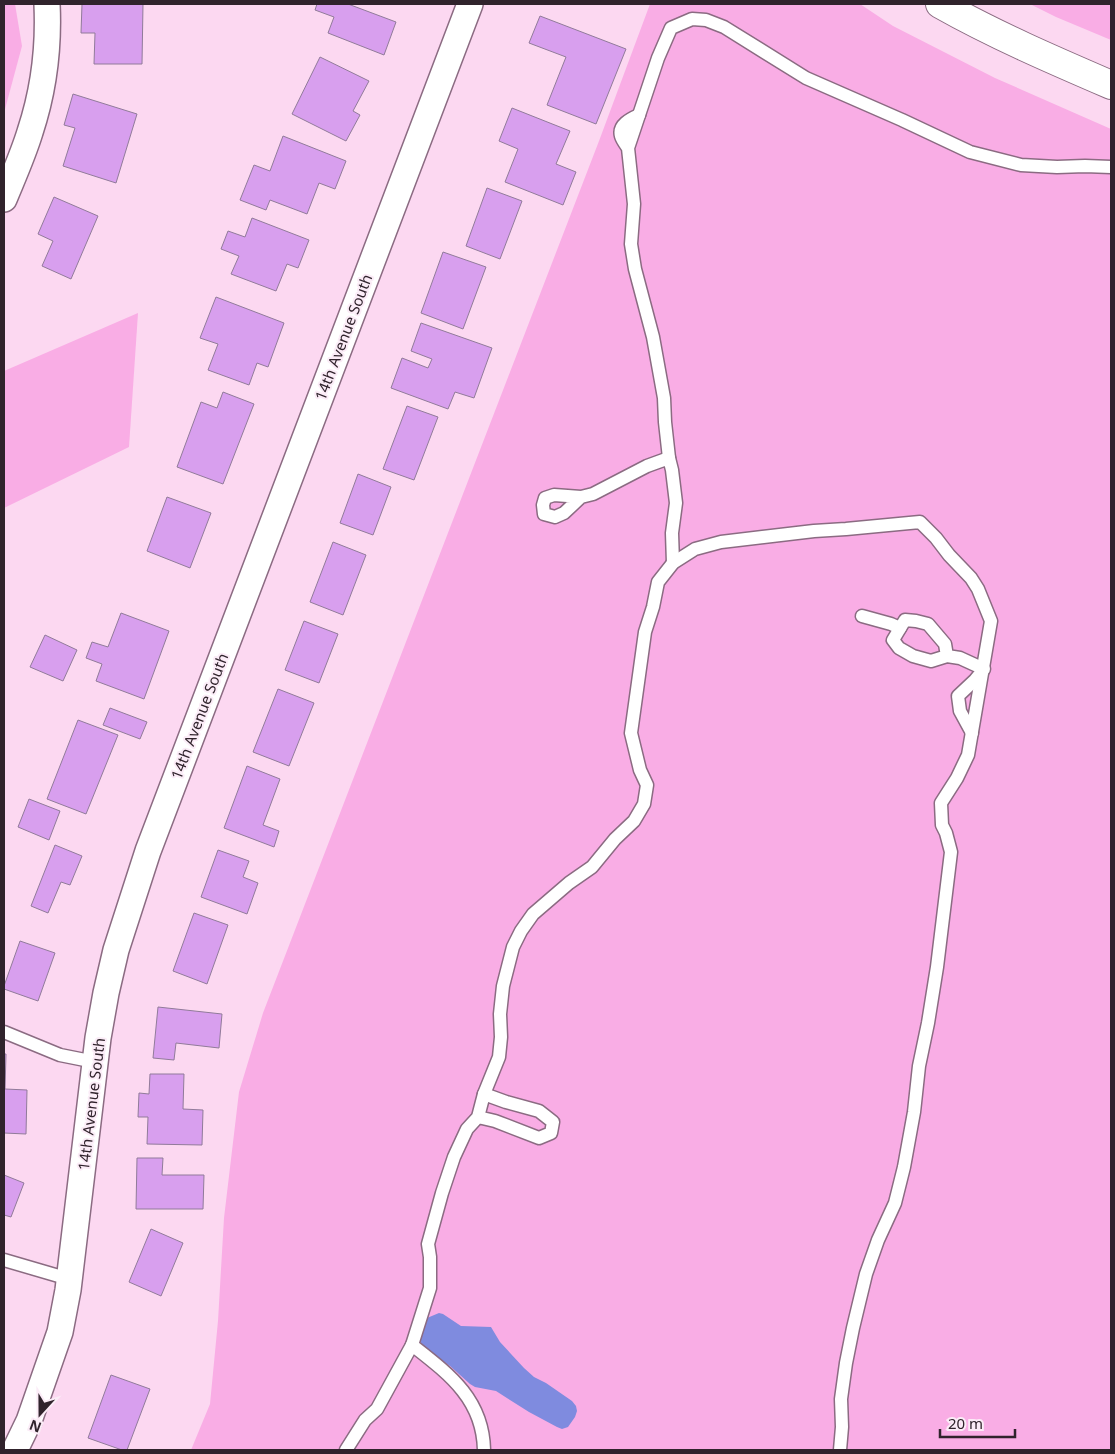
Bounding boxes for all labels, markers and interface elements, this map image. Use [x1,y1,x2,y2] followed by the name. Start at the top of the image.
[310,271,376,403] street label: 14th Avenue South
[166,650,232,782] street label: 14th Avenue South
[73,1036,109,1172] street label: 14th Avenue South
[15,1389,65,1439] north arrow
[940,1406,1015,1438] scale bar
[948,1413,983,1433] text: 20 m
[26,1416,44,1438] text: N

